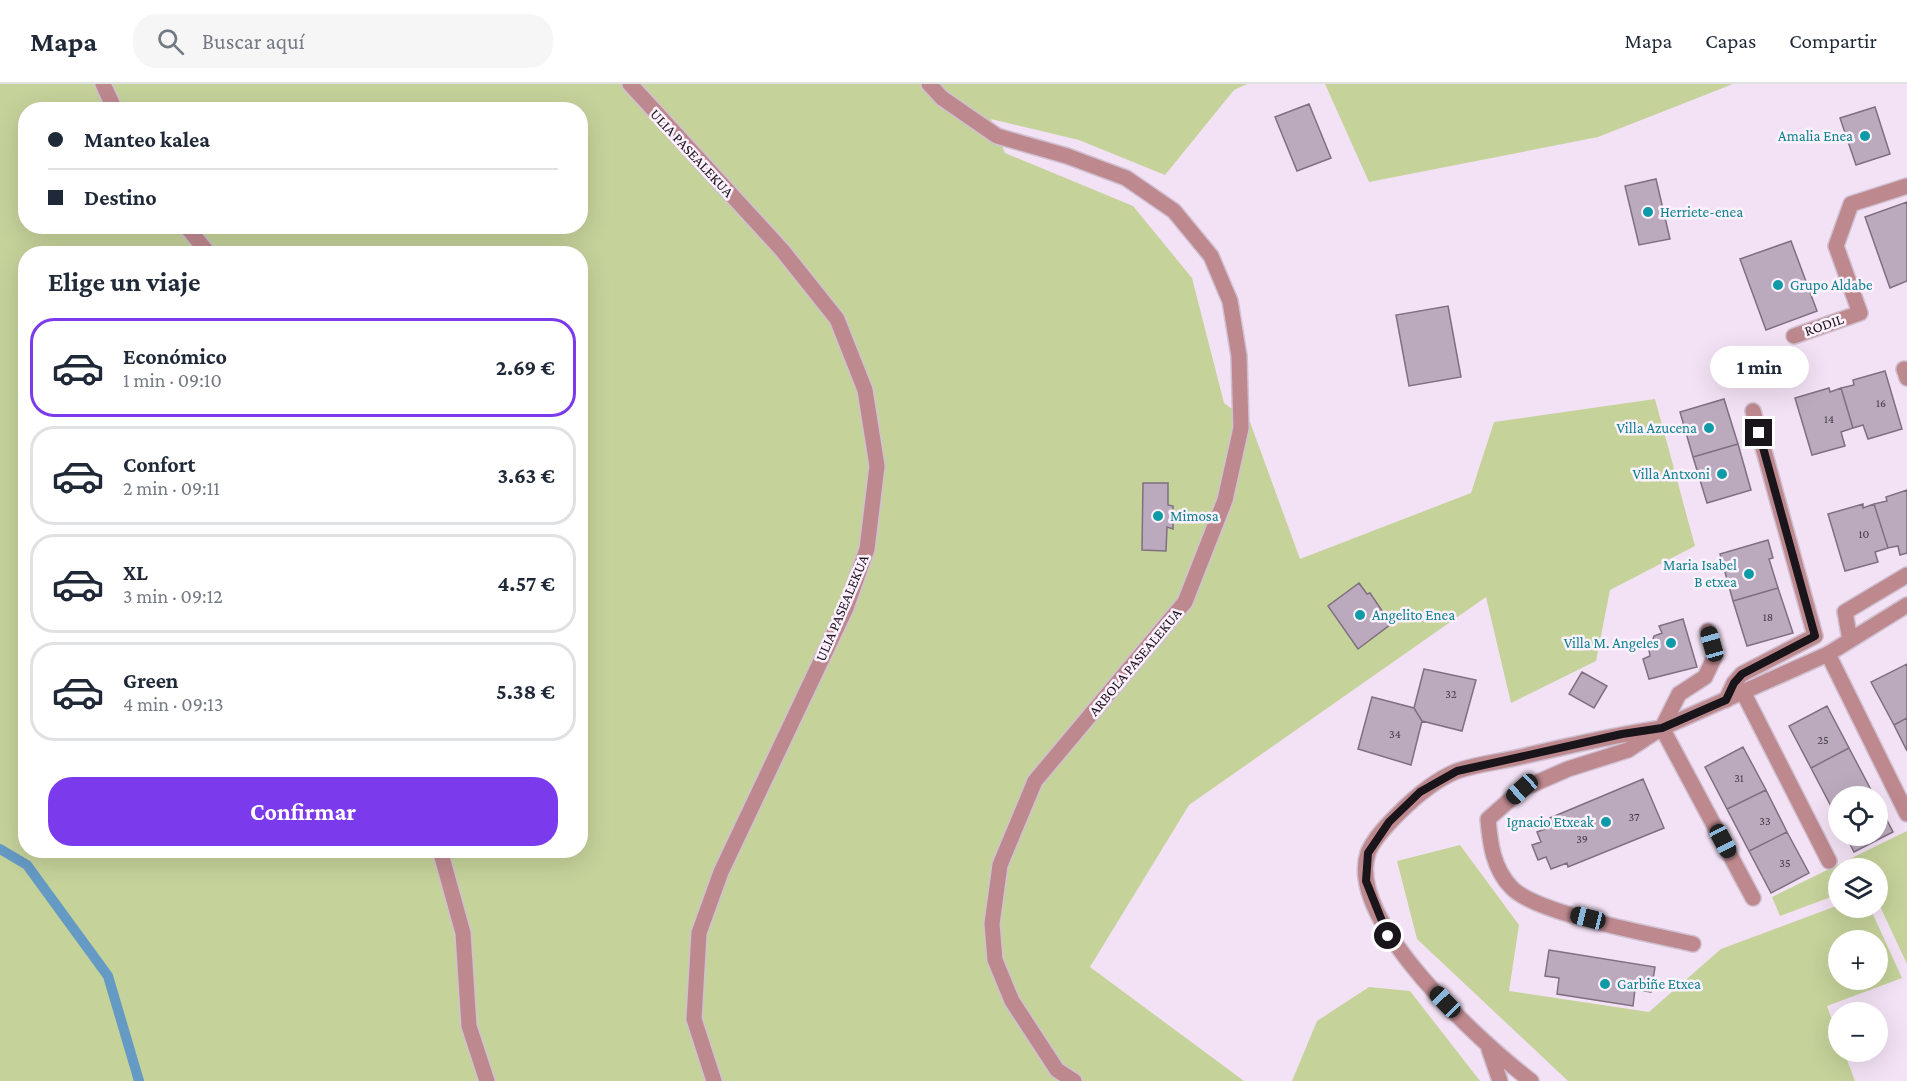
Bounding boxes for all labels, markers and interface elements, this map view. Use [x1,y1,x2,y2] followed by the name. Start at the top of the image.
[133,14,553,68] search box
[154,25,187,58] icon: search
[30,26,97,57] text: Mapa
[202,29,305,54] text: Buscar aquí
[1624,29,1672,53] text: Mapa
[1705,29,1756,53] text: Capas
[1789,29,1877,53] text: Compartir
[647,106,737,201] street label: ULIA PASEALEKUA
[84,127,210,152] text: Manteo kalea
[1778,128,1853,144] place label: Amalia Enea
[1858,129,1872,143] marker: Amalia Enea
[84,185,157,210] text: Destino
[1660,204,1743,220] place label: Herriete-enea
[1641,205,1655,219] marker: Herriete-enea
[48,267,201,297] text: Elige un viaje
[1790,277,1873,294] place label: Grupo Aldabe
[1771,278,1785,292] marker: Grupo Aldabe
[1802,311,1846,339] street label: RODIL
[51,341,105,395] icon: car
[123,344,227,369] text: Económico
[1710,346,1808,388] callout: 1 min
[496,355,555,380] text: 2.69 €
[1737,356,1782,378] text: 1 min
[123,369,222,391] text: 1 min · 09:10
[1876,396,1886,410] house number: 16
[1824,412,1834,426] house number: 14
[1745,419,1772,446] route end
[1617,420,1697,436] place label: Villa Azucena
[1702,421,1716,435] marker: Villa Azucena
[51,449,105,503] icon: car
[123,452,196,477] text: Confort
[497,463,555,488] text: 3.63 €
[1632,466,1710,482] place label: Villa Antxoni
[1715,467,1729,481] marker: Villa Antxoni
[123,477,220,499] text: 2 min · 09:11
[1170,508,1219,524] place label: Mimosa
[1151,509,1165,523] marker: Mimosa
[1859,527,1870,541] house number: 10
[812,552,872,664] street label: ULIA PASEALEKUA
[51,557,105,611] icon: car
[1663,557,1737,590] place label: Maria Isabel B etxea
[123,560,148,585] text: XL
[1742,567,1756,581] marker: Maria Isabel B etxea
[497,571,555,596] text: 4.57 €
[123,585,223,607] text: 3 min · 09:12
[1085,605,1185,719] street label: ARBOLA PASEALEKUA
[1372,607,1455,624] place label: Angelito Enea
[1353,608,1367,622] marker: Angelito Enea
[1763,610,1773,624] house number: 18
[1698,624,1726,664] car
[1564,635,1659,652] place label: Villa M. Angeles
[1664,636,1678,650] marker: Villa M. Angeles
[51,665,105,719] icon: car
[123,668,179,693] text: Green
[496,679,555,704] text: 5.38 €
[1445,687,1457,701] house number: 32
[123,693,224,715] text: 4 min · 09:13
[1389,727,1401,741] house number: 34
[1817,733,1829,747] house number: 25
[1503,770,1541,808] car
[1734,771,1744,785] house number: 31
[48,777,558,846] button: Confirmar
[1828,786,1888,1062] map controls
[1828,786,1888,846] button: locate
[1628,810,1640,824] house number: 37
[1506,814,1595,831] place label: Ignacio Etxeak
[1759,814,1771,828] house number: 33
[1599,815,1613,829] marker: Ignacio Etxeak
[1707,821,1739,861] car
[1576,832,1588,846] house number: 39
[1779,856,1791,870] house number: 35
[1828,858,1888,918] button: layers
[1568,905,1608,931] car
[1374,922,1401,949] route start
[1828,930,1888,990] button: +
[1617,976,1701,992] place label: Garbiñe Etxea
[1598,977,1612,991] marker: Garbiñe Etxea
[1426,983,1464,1021] car
[1828,1002,1888,1062] button: −

